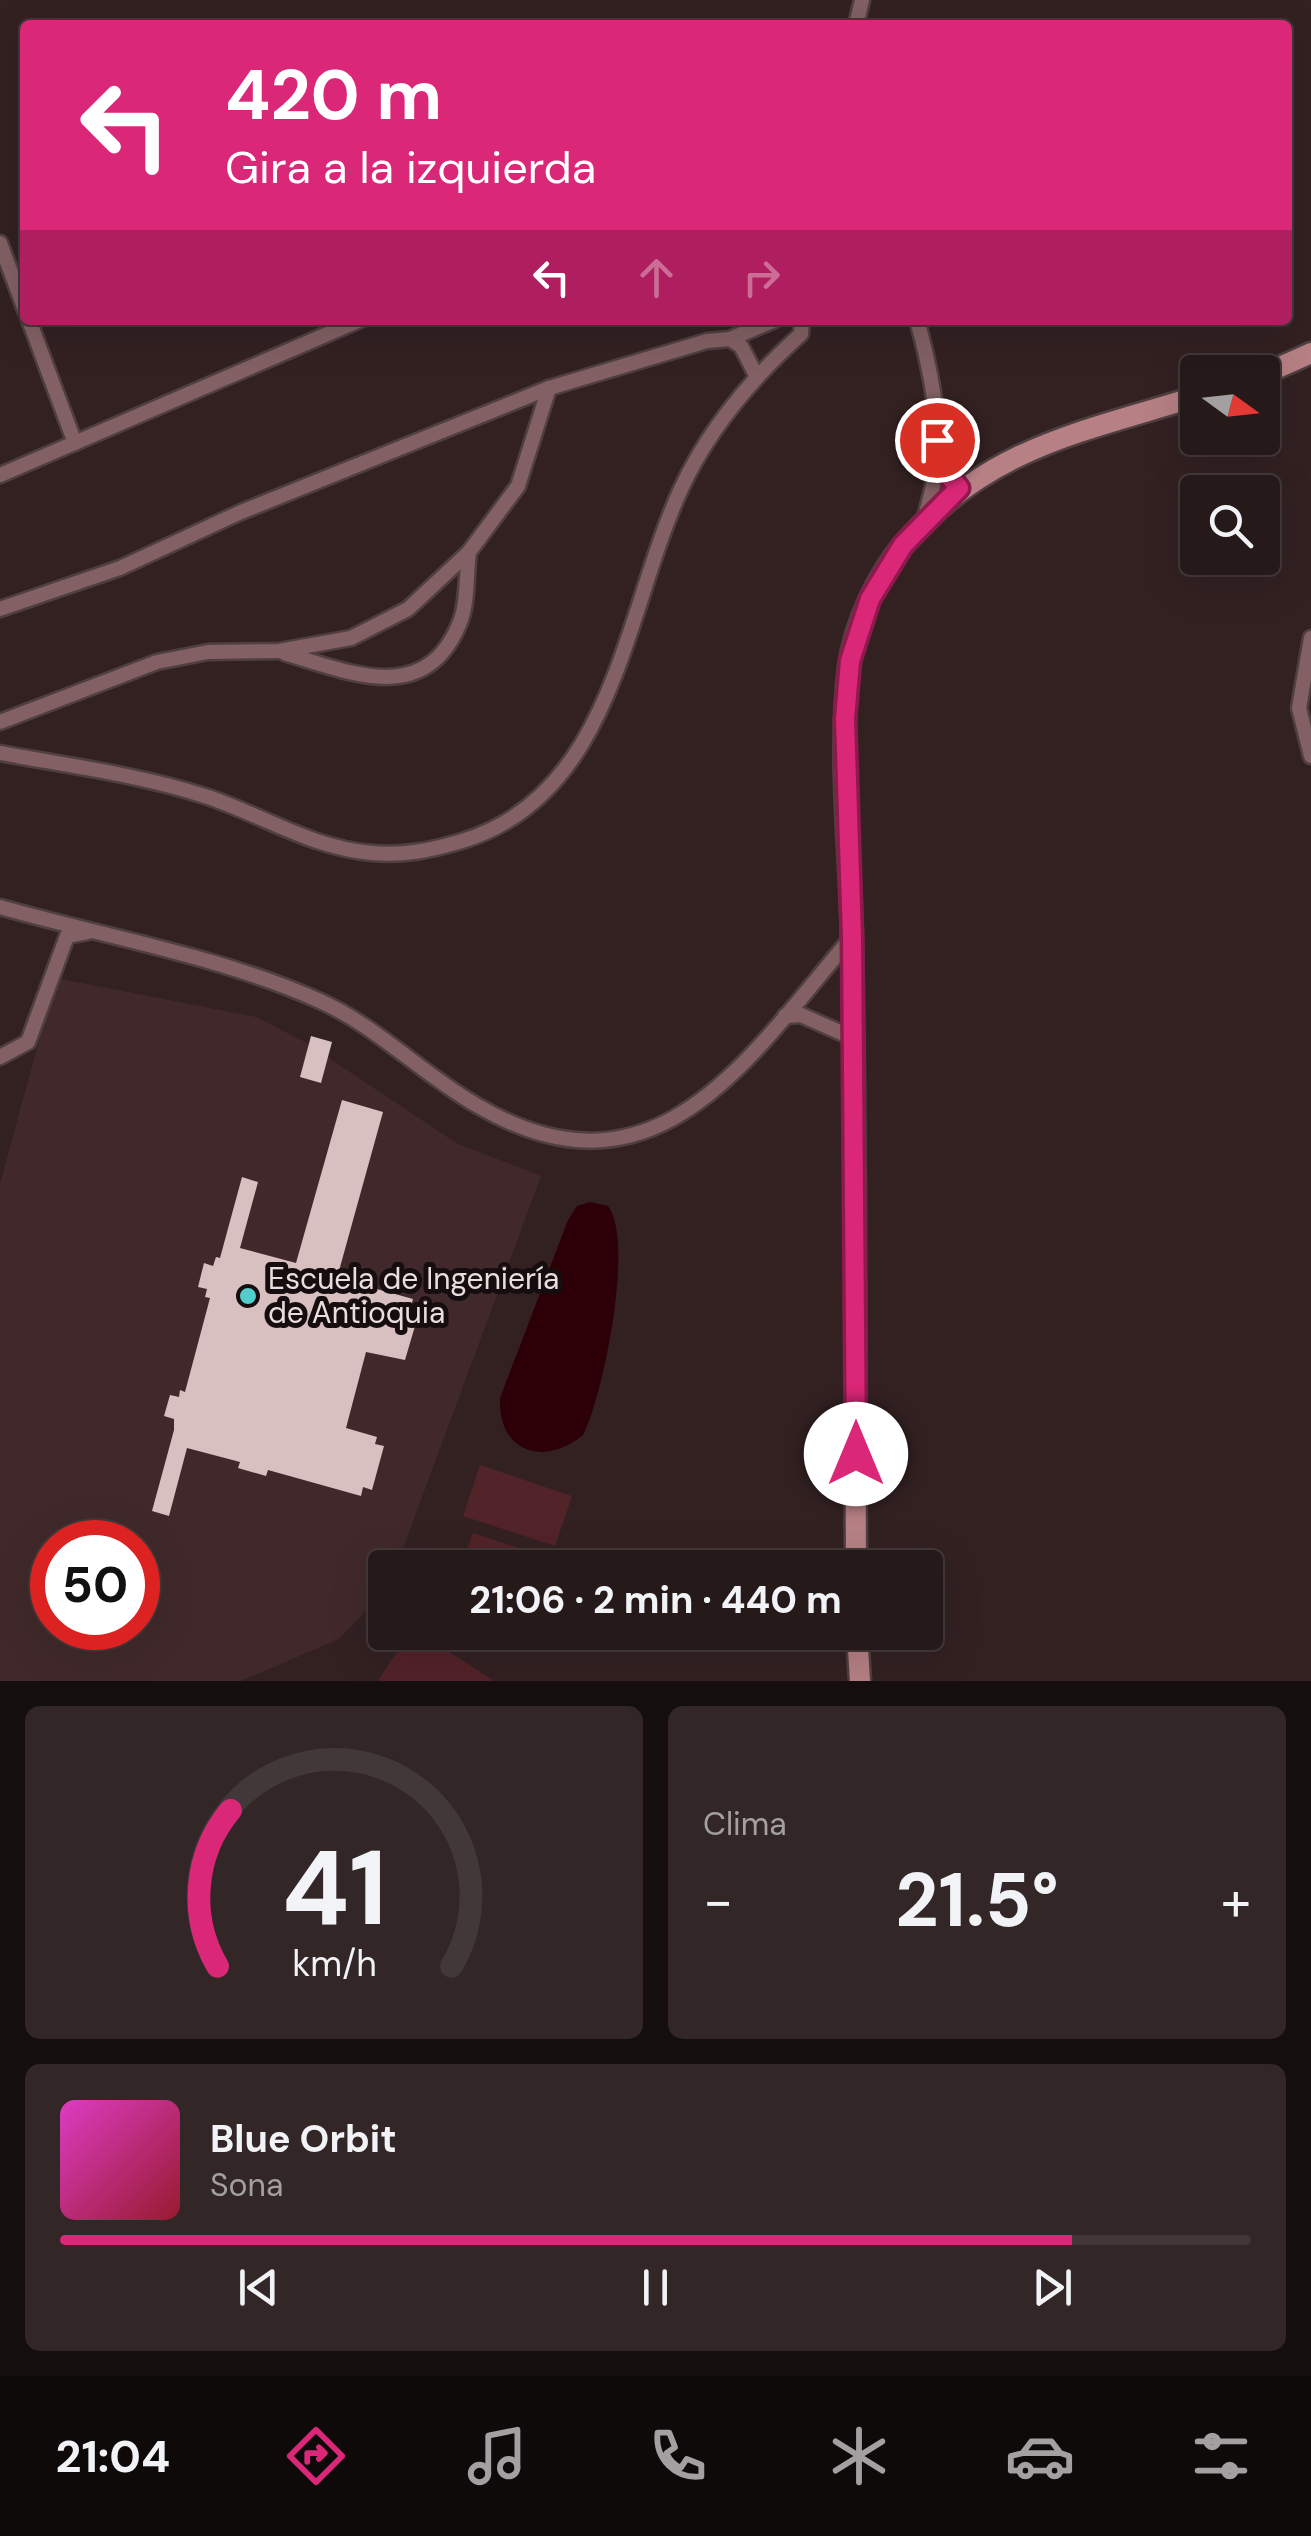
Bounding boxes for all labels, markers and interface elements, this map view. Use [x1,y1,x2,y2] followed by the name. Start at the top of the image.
[225,50,442,141] text: 420 m
[60,60,190,190] icon: left
[225,138,596,197] text: Gira a la izquierda
[524,250,579,305] icon: left
[629,250,684,305] icon: ahead
[734,250,789,305] icon: right
[1180,355,1280,455] north arrow
[1180,355,1280,575] map controls
[895,398,980,483] pin
[910,413,965,468] icon: arrive
[1180,475,1280,575] button: search
[268,1259,559,1332] place label: Escuela de Ingeniería de Antioquia
[237,1285,259,1307] marker: Escuela de Ingeniería de Antioquia
[804,1402,908,1506] position arrow
[30,1520,160,1650] speed limit sign: 50
[469,1575,842,1625] text: 21:06 · 2 min · 440 m
[703,1803,787,1845] text: Clima
[281,1821,387,1956] text: 41
[895,1852,1059,1949] text: 21.5°
[703,1865,733,1937] text: −
[1221,1865,1251,1937] text: +
[292,1941,376,1987] text: km/h
[210,2114,397,2164] text: Blue Orbit
[210,2164,283,2206] text: Sona
[231,2260,286,2315] icon: previous
[628,2260,683,2315] icon: pause
[1025,2260,1080,2315] icon: next
[281,2421,351,2491] icon: directions
[462,2421,532,2491] icon: music
[643,2421,713,2491] icon: phone
[824,2421,894,2491] icon: climate
[1005,2421,1075,2491] icon: car
[1186,2421,1256,2491] icon: filters
[55,2427,170,2486] text: 21:04

